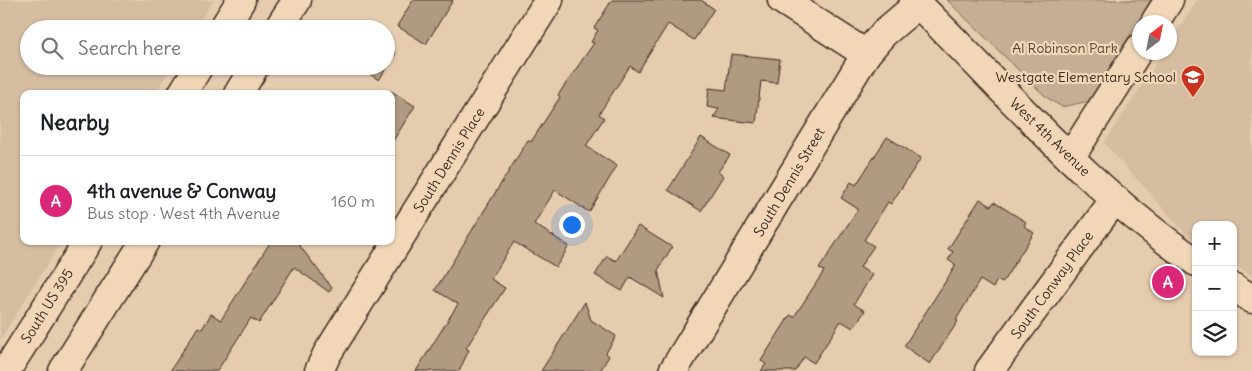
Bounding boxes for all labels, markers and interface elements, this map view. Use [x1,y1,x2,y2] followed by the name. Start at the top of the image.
[1132,15,1177,60] north arrow
[20,20,395,75] search box
[38,34,66,62] icon: search
[78,36,181,60] text: Search here
[1012,39,1118,57] park label: Al Robinson Park
[1180,64,1206,98] school or university icon: Westgate Elementary School
[996,68,1176,86] place label: Westgate Elementary School
[1006,94,1094,180] street label: West 4th Avenue
[409,104,489,216] street label: South Dennis Place
[40,109,110,136] text: Nearby
[749,124,829,240] street label: South Dennis Street
[87,179,276,203] text: 4th avenue & Conway
[51,191,61,211] text: A
[331,191,375,211] text: 160 m
[87,203,280,223] text: Bus stop · West 4th Avenue
[559,212,585,238] your location
[1192,221,1237,356] map controls
[1192,221,1237,266] button: +
[1007,228,1097,342] street label: South Conway Place
[1152,263,1184,301] pin: A
[17,265,77,347] street label: South US 395
[1192,266,1237,311] button: −
[1192,311,1237,356] button: layers

